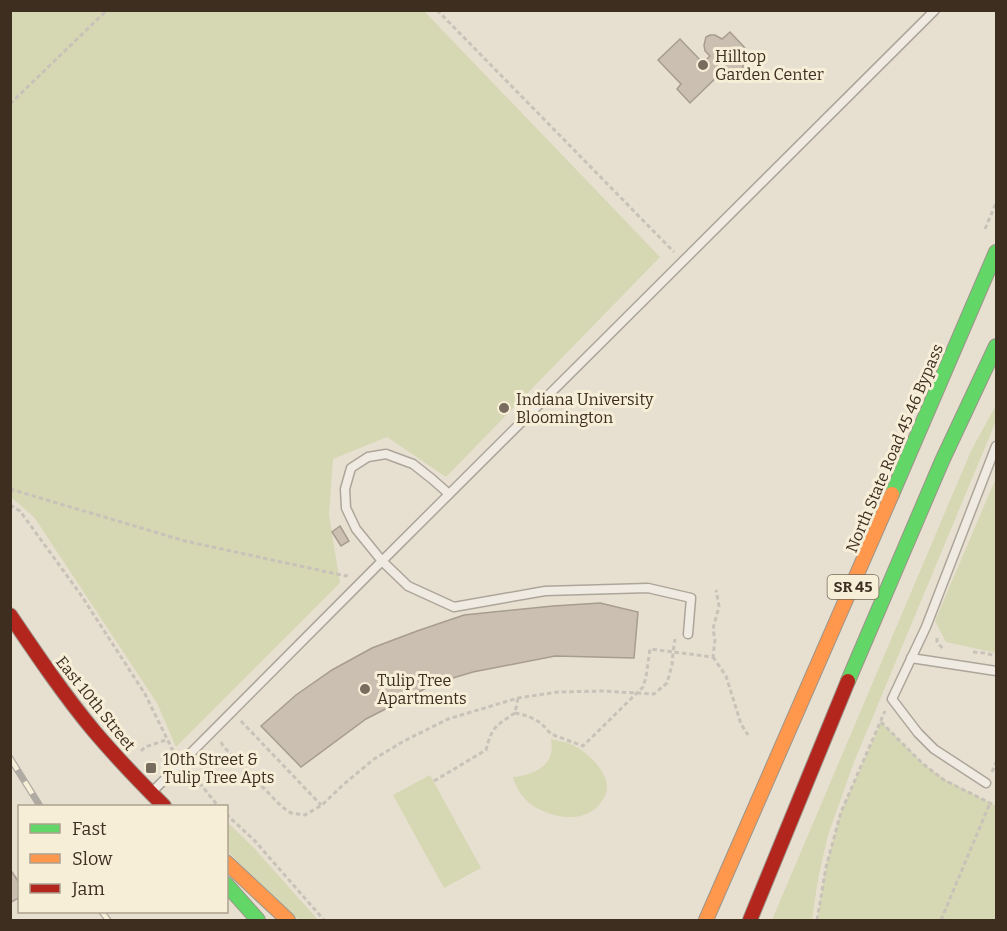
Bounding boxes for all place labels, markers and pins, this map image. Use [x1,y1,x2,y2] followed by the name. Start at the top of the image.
[715,47,824,84] place label: Hilltop Garden Center
[696,58,710,72] marker: Hilltop Garden Center
[516,390,654,427] place label: Indiana University Bloomington
[497,401,511,415] marker: Indiana University Bloomington
[377,671,467,708] place label: Tulip Tree Apartments
[358,682,372,696] marker: Tulip Tree Apartments
[163,750,274,787] place label: 10th Street & Tulip Tree Apts
[144,761,158,775] marker: 10th Street & Tulip Tree Apts

